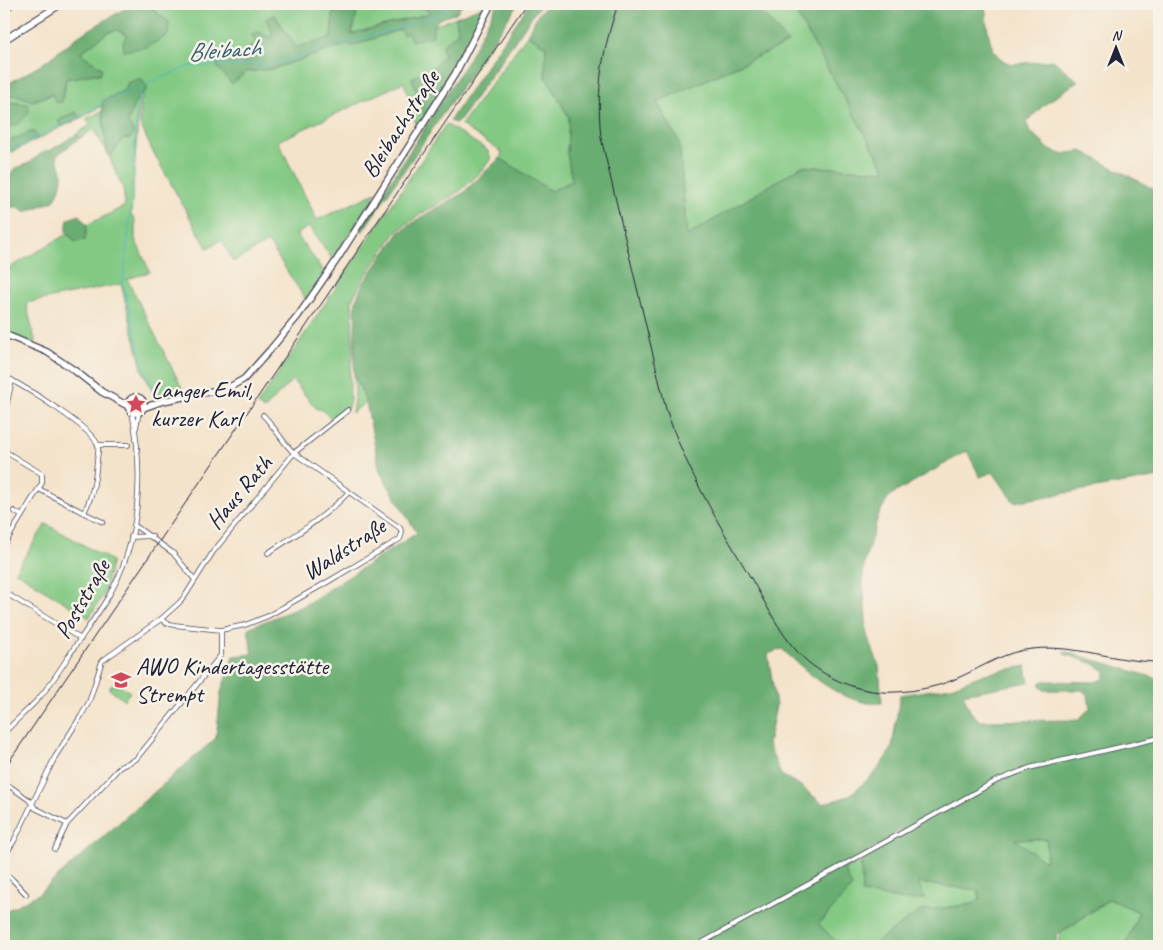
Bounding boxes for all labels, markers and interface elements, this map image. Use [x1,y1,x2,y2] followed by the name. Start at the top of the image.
[1090,22,1140,72] north arrow
[1112,27,1123,44] text: N
[187,31,264,68] water label: Bleibach
[354,63,447,183] street label: Bleibachstraße
[151,375,253,433] place label: Langer Emil, kurzer Karl
[125,393,147,415] place icon: Langer Emil, kurzer Karl
[199,448,279,535] street label: Haus Rath
[297,510,393,587] street label: Waldstraße
[47,552,118,644] street label: Poststraße
[136,651,330,709] place label: AWO Kindertagesstätte Strempt
[110,669,132,691] school or university icon: AWO Kindertagesstätte Strempt

